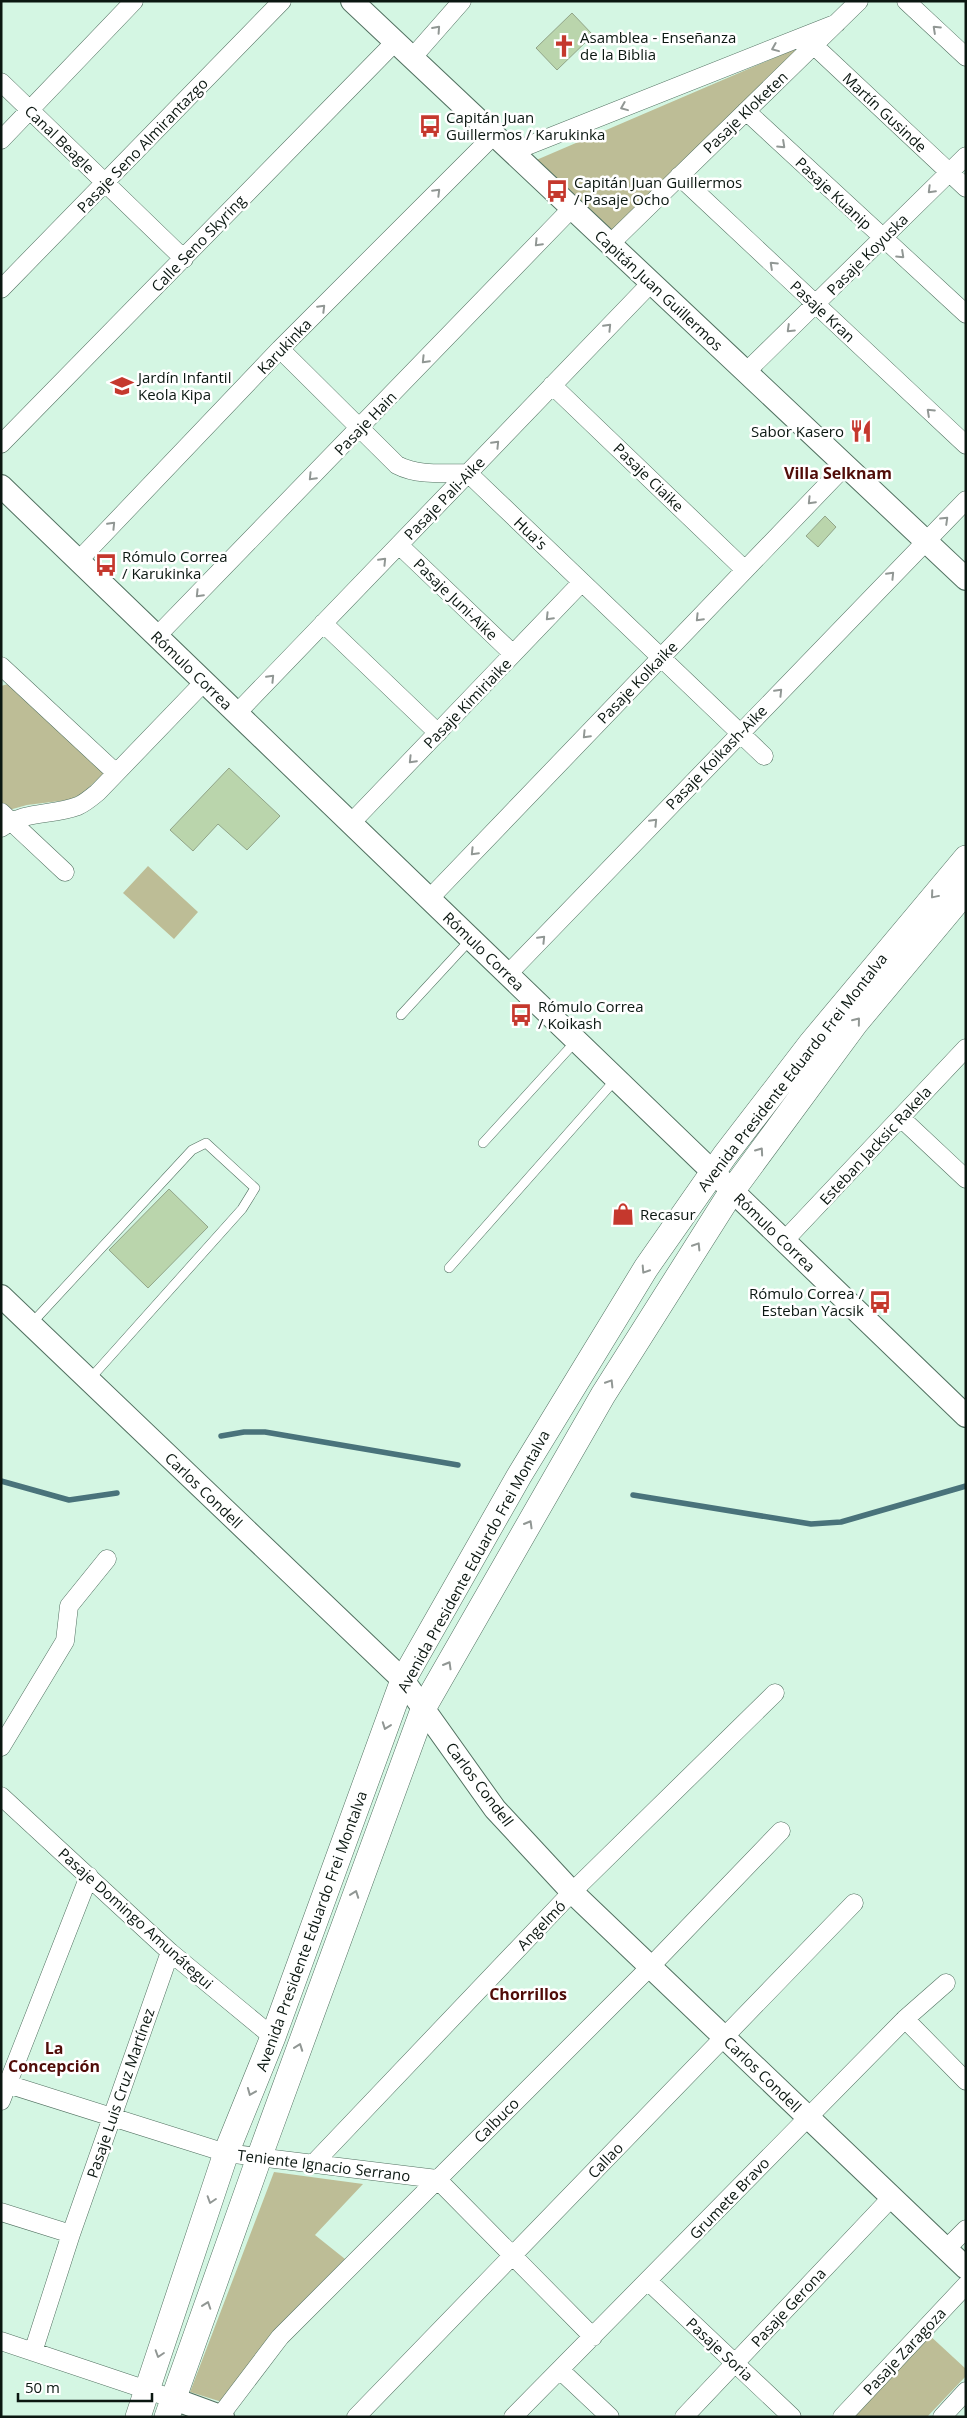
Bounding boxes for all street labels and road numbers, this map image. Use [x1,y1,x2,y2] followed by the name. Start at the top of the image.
[698,67,792,157] street label: Pasaje Kloketen
[839,68,931,156] street label: Martín Gusinde
[72,73,212,217] street label: Pasaje Seno Almirantazgo
[21,101,99,177] street label: Canal Beagle
[791,152,877,234] street label: Pasaje Kuanip
[147,190,249,296] street label: Calle Seno Skyring
[822,209,912,299] street label: Pasaje Koyuska
[591,225,727,355] street label: Capitán Juan Guillermos
[786,276,860,346] street label: Pasaje Kran
[253,314,315,378] street label: Karukinka
[330,387,400,459] street label: Pasaje Hain
[609,438,689,516] street label: Pasaje Ciaike
[399,452,489,544] street label: Pasaje Pali-Aike
[510,512,552,554] street label: Hua's
[410,554,502,644] street label: Pasaje Juni-Aike
[147,626,237,714] street label: Rómulo Correa
[593,636,681,728] street label: Pasaje Kolkaike
[419,654,515,752] street label: Pasaje Kimiriaike
[661,700,771,814] street label: Pasaje Koikash-Aike
[439,907,529,995] street label: Rómulo Correa
[693,949,891,1195] street label: Avenida Presidente Eduardo Frei Montalva
[815,1081,935,1209] street label: Esteban Jacksic Rakela
[730,1188,820,1276] street label: Rómulo Correa
[392,1426,554,1696] street label: Avenida Presidente Eduardo Frei Montalva
[161,1448,247,1532] street label: Carlos Condell
[442,1738,518,1830] street label: Carlos Condell
[251,1788,371,2074] street label: Avenida Presidente Eduardo Frei Montalva
[54,1843,218,1993] street label: Pasaje Domingo Amunátegui
[512,1896,570,1954] street label: Angelmó
[82,2005,158,2181] street label: Pasaje Luis Cruz Martínez
[720,2032,806,2116] street label: Carlos Condell
[469,2093,523,2147] street label: Calbuco
[583,2138,627,2182] street label: Callao
[236,2144,412,2186] street label: Teniente Ignacio Serrano
[685,2153,773,2243] street label: Grumete Bravo
[746,2263,830,2351] street label: Pasaje Gerona
[858,2303,950,2399] street label: Pasaje Zaragoza
[682,2313,758,2385] street label: Pasaje Soria

